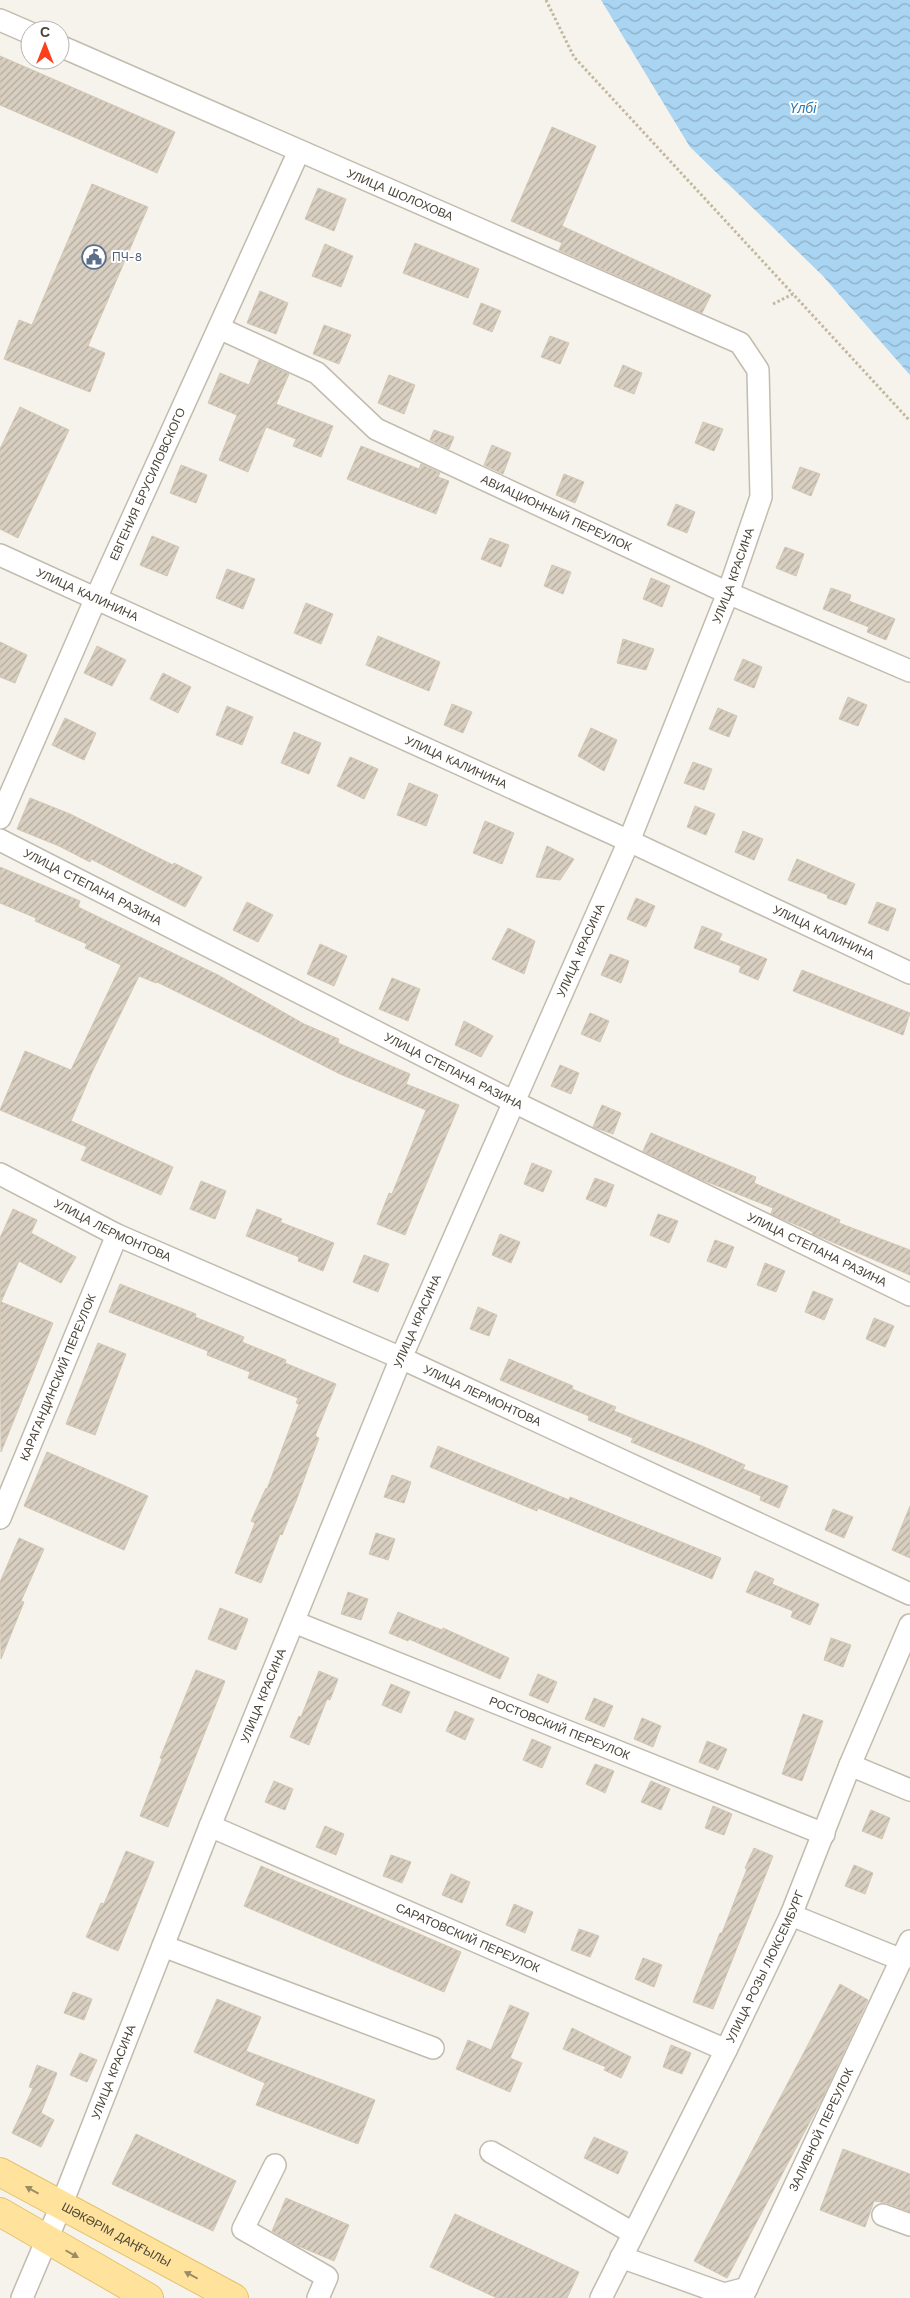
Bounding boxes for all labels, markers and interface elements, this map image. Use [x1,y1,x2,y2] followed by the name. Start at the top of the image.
[20,20,70,70] north arrow
[40,24,50,40] text: С
[790,100,817,116] water label: Үлбі
[345,166,455,224] street label: УЛИЦА ШОЛОХОВА
[81,244,107,270] public building icon: ПЧ-8
[112,250,142,264] place label: ПЧ-8
[107,406,188,563] street label: ЕВГЕНИЯ БРУСИЛОВСКОГО
[479,472,634,554] street label: АВИАЦИОННЫЙ ПЕРЕУЛОК
[710,526,757,625] street label: УЛИЦА КРАСИНА
[34,565,141,624] street label: УЛИЦА КАЛИНИНА
[403,733,509,792] street label: УЛИЦА КАЛИНИНА
[21,846,164,928] street label: УЛИЦА СТЕПАНА РАЗИНА
[554,902,607,999] street label: УЛИЦА КРАСИНА
[771,903,877,962] street label: УЛИЦА КАЛИНИНА
[382,1030,525,1112] street label: УЛИЦА СТЕПАНА РАЗИНА
[52,1196,173,1265] street label: УЛИЦА ЛЕРМОНТОВА
[745,1210,889,1290] street label: УЛИЦА СТЕПАНА РАЗИНА
[391,1272,444,1370] street label: УЛИЦА КРАСИНА
[17,1292,99,1463] street label: КАРАГАНДИНСКИЙ ПЕРЕУЛОК
[421,1362,543,1429] street label: УЛИЦА ЛЕРМОНТОВА
[238,1646,289,1745] street label: УЛИЦА КРАСИНА
[487,1694,632,1763] street label: РОСТОВСКИЙ ПЕРЕУЛОК
[723,1888,807,2045] street label: УЛИЦА РОЗЫ ЛЮКСЕМБУРГ
[394,1900,542,1975] street label: САРАТОВСКИЙ ПЕРЕУЛОК
[89,2022,138,2121] street label: УЛИЦА КРАСИНА
[786,2066,856,2194] street label: ЗАЛИВНОЙ ПЕРЕУЛОК
[25,2186,39,2194] one-way arrow
[59,2200,173,2270] street label: ШӘКӘРІМ ДАҢҒЫЛЫ
[66,2250,79,2259] one-way arrow
[183,2271,198,2279] one-way arrow

